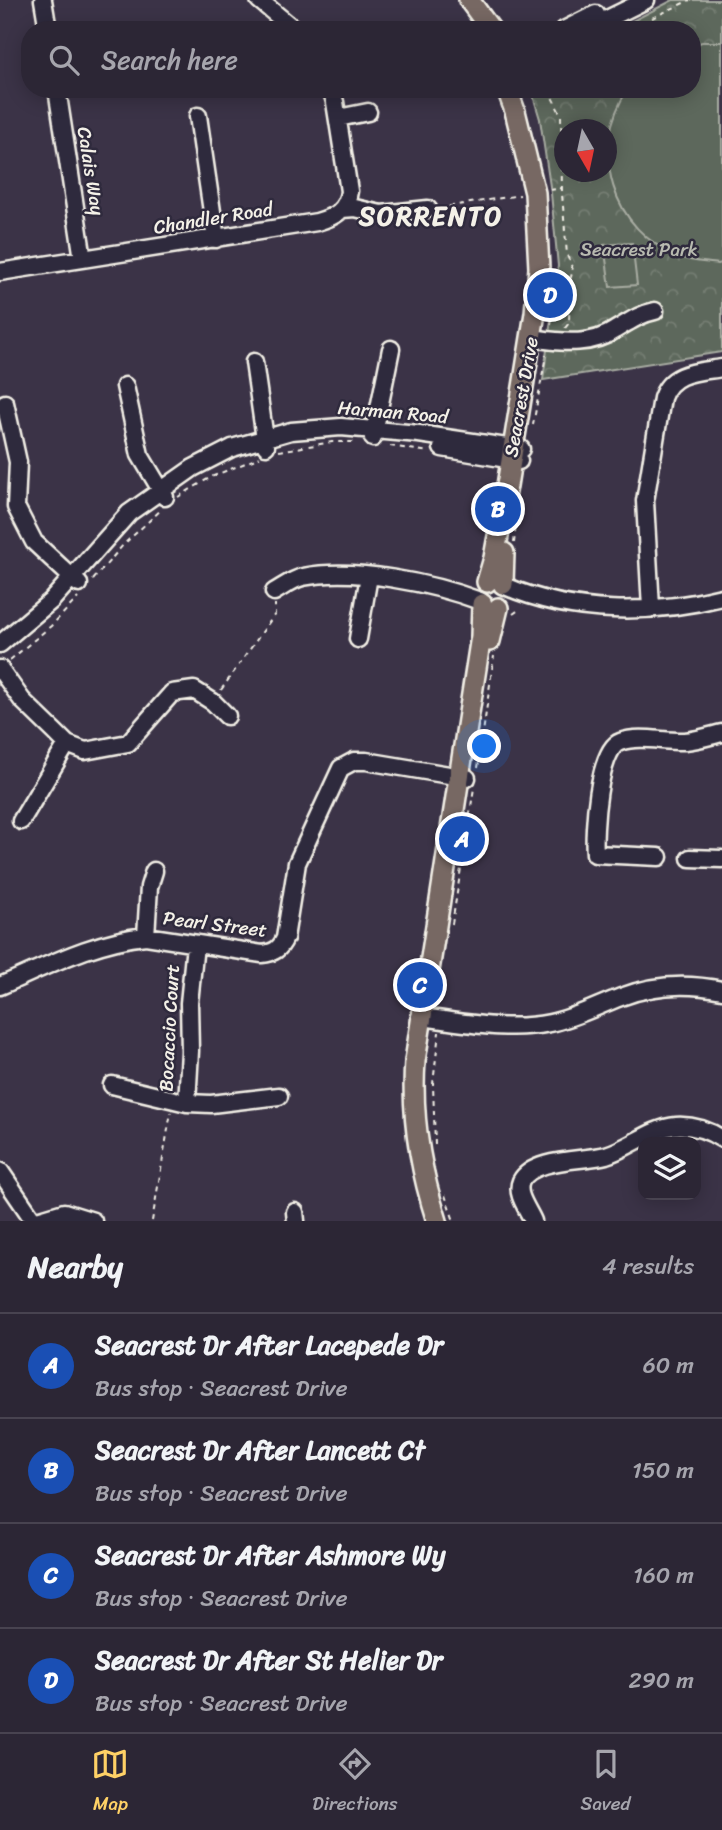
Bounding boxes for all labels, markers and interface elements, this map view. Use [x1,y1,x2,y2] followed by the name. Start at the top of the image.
[21,21,701,98] search box
[101,37,238,83] text: Search here
[45,41,83,79] icon: search
[554,119,617,182] north arrow
[68,124,114,218] street label: Calais Way
[151,192,277,244] street label: Chandler Road
[358,193,503,239] district label: SORRENTO
[580,233,698,266] park label: Seacrest Park
[527,269,573,321] pin: D
[494,334,548,460] street label: Seacrest Drive
[336,391,452,433] street label: Harman Road
[475,483,521,535] pin: B
[467,729,501,763] your location
[439,813,485,865] pin: A
[161,901,269,947] street label: Pearl Street
[397,959,443,1011] pin: C
[149,964,189,1092] street label: Bocaccio Court
[638,1137,701,1200] map controls
[638,1137,701,1200] button: layers
[28,1240,123,1294] text: Nearby
[602,1246,694,1287] text: 4 results
[95,1322,443,1368] text: Seacrest Dr After Lacepede Dr
[43,1345,59,1386] text: A
[643,1345,694,1386] text: 60 m
[95,1368,348,1409] text: Bus stop · Seacrest Drive
[95,1427,425,1473] text: Seacrest Dr After Lancett Ct
[44,1450,58,1491] text: B
[632,1450,694,1491] text: 150 m
[95,1473,348,1514] text: Bus stop · Seacrest Drive
[95,1532,445,1578] text: Seacrest Dr After Ashmore Wy
[44,1555,58,1596] text: C
[633,1555,694,1596] text: 160 m
[95,1578,348,1619] text: Bus stop · Seacrest Drive
[95,1637,442,1683] text: Seacrest Dr After St Helier Dr
[44,1660,58,1701] text: D
[628,1660,694,1701] text: 290 m
[95,1683,348,1724] text: Bus stop · Seacrest Drive
[91,1745,129,1820] tab: Map
[312,1745,398,1820] tab: Directions
[580,1745,631,1820] tab: Saved

